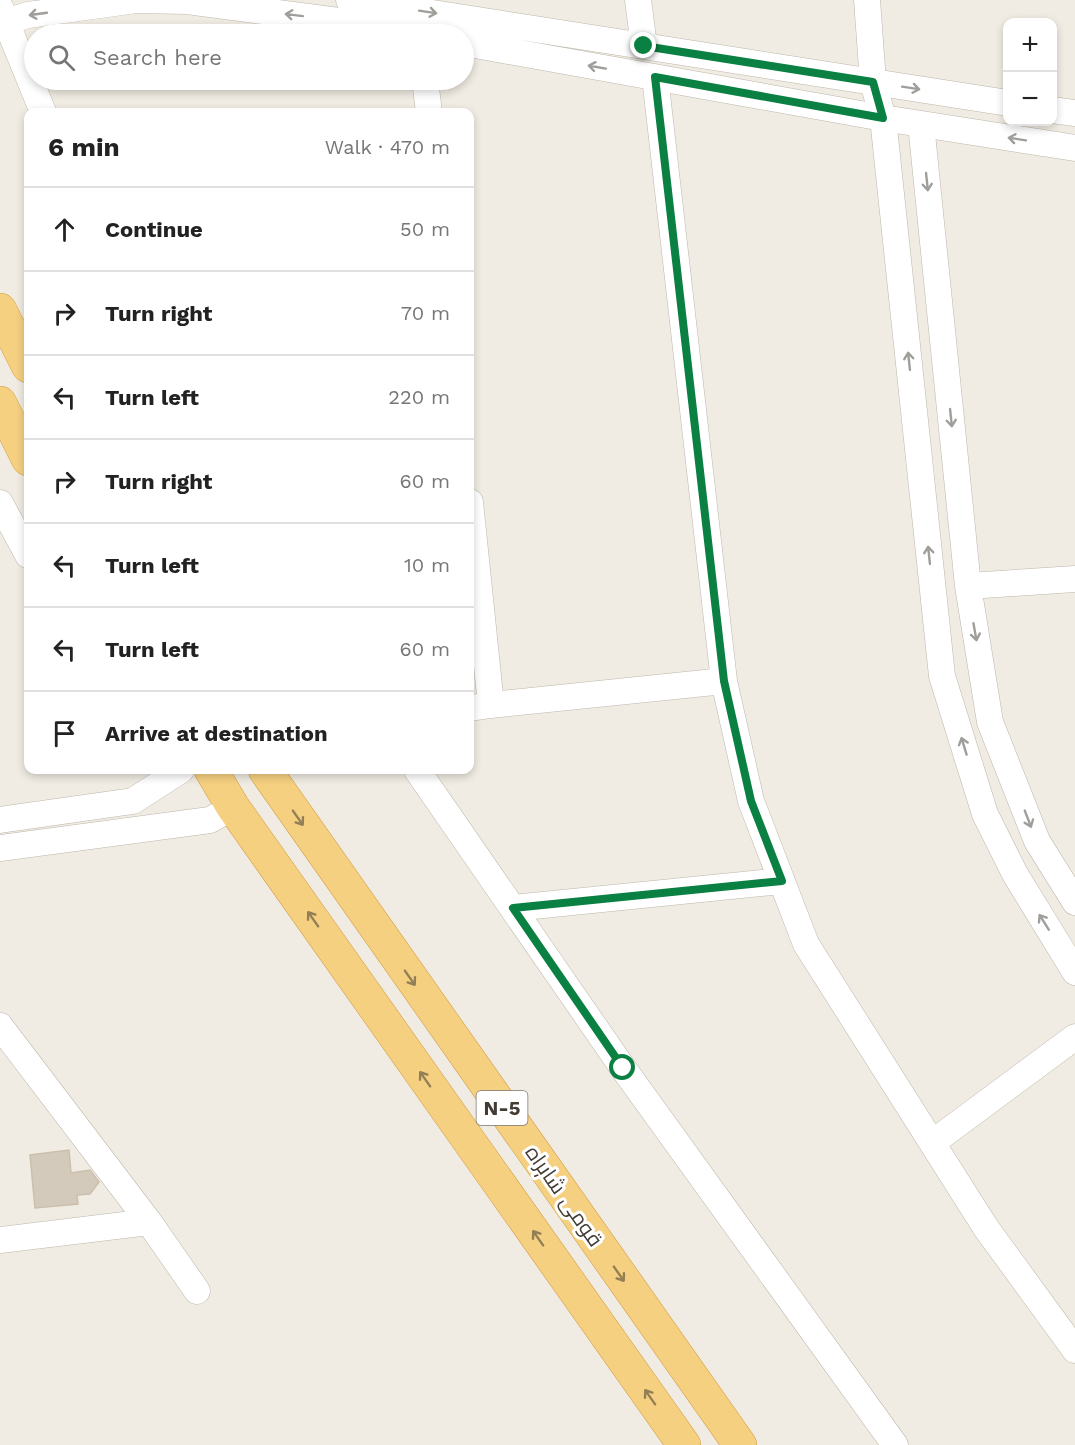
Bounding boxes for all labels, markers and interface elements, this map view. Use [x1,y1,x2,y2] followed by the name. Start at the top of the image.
[418,7,437,18] one-way arrow
[29,9,49,20] one-way arrow
[285,10,305,21] one-way arrow
[1003,18,1057,126] map controls
[1003,18,1057,72] button: +
[24,24,474,90] search box
[630,32,656,58] route end
[45,41,78,74] icon: search
[93,45,222,70] text: Search here
[588,61,608,72] one-way arrow
[1003,72,1057,126] button: −
[901,82,921,93] one-way arrow
[48,132,120,162] text: 6 min
[1008,133,1028,144] one-way arrow
[325,135,450,159] text: Walk · 470 m
[922,172,933,191] one-way arrow
[48,213,81,246] icon: ahead
[105,217,203,242] text: Continue
[400,217,450,241] text: 50 m
[48,297,81,330] icon: right
[105,301,212,326] text: Turn right
[401,301,450,325] text: 70 m
[903,351,914,371] one-way arrow
[48,381,81,414] icon: left
[105,385,199,410] text: Turn left
[388,385,450,409] text: 220 m
[946,407,957,427] one-way arrow
[48,465,81,498] icon: right
[105,469,212,494] text: Turn right
[400,469,450,493] text: 60 m
[923,545,934,565] one-way arrow
[48,549,81,582] icon: left
[105,553,199,578] text: Turn left
[404,553,450,577] text: 10 m
[970,622,981,642] one-way arrow
[48,633,81,666] icon: left
[105,637,199,662] text: Turn left
[400,637,450,661] text: 60 m
[48,717,81,750] icon: arrive
[105,721,328,746] text: Arrive at destination
[957,737,968,756] one-way arrow
[1023,809,1034,828] one-way arrow
[292,810,304,826] one-way arrow
[307,912,319,928] one-way arrow
[1038,914,1050,931] one-way arrow
[404,969,416,985] one-way arrow
[609,1054,635,1080] route start
[419,1071,431,1087] one-way arrow
[476,1091,528,1125] road number: N-5
[519,1140,608,1252] street label: قومی شاہراہ
[532,1230,544,1246] one-way arrow
[613,1266,625,1282] one-way arrow
[644,1390,656,1406] one-way arrow

